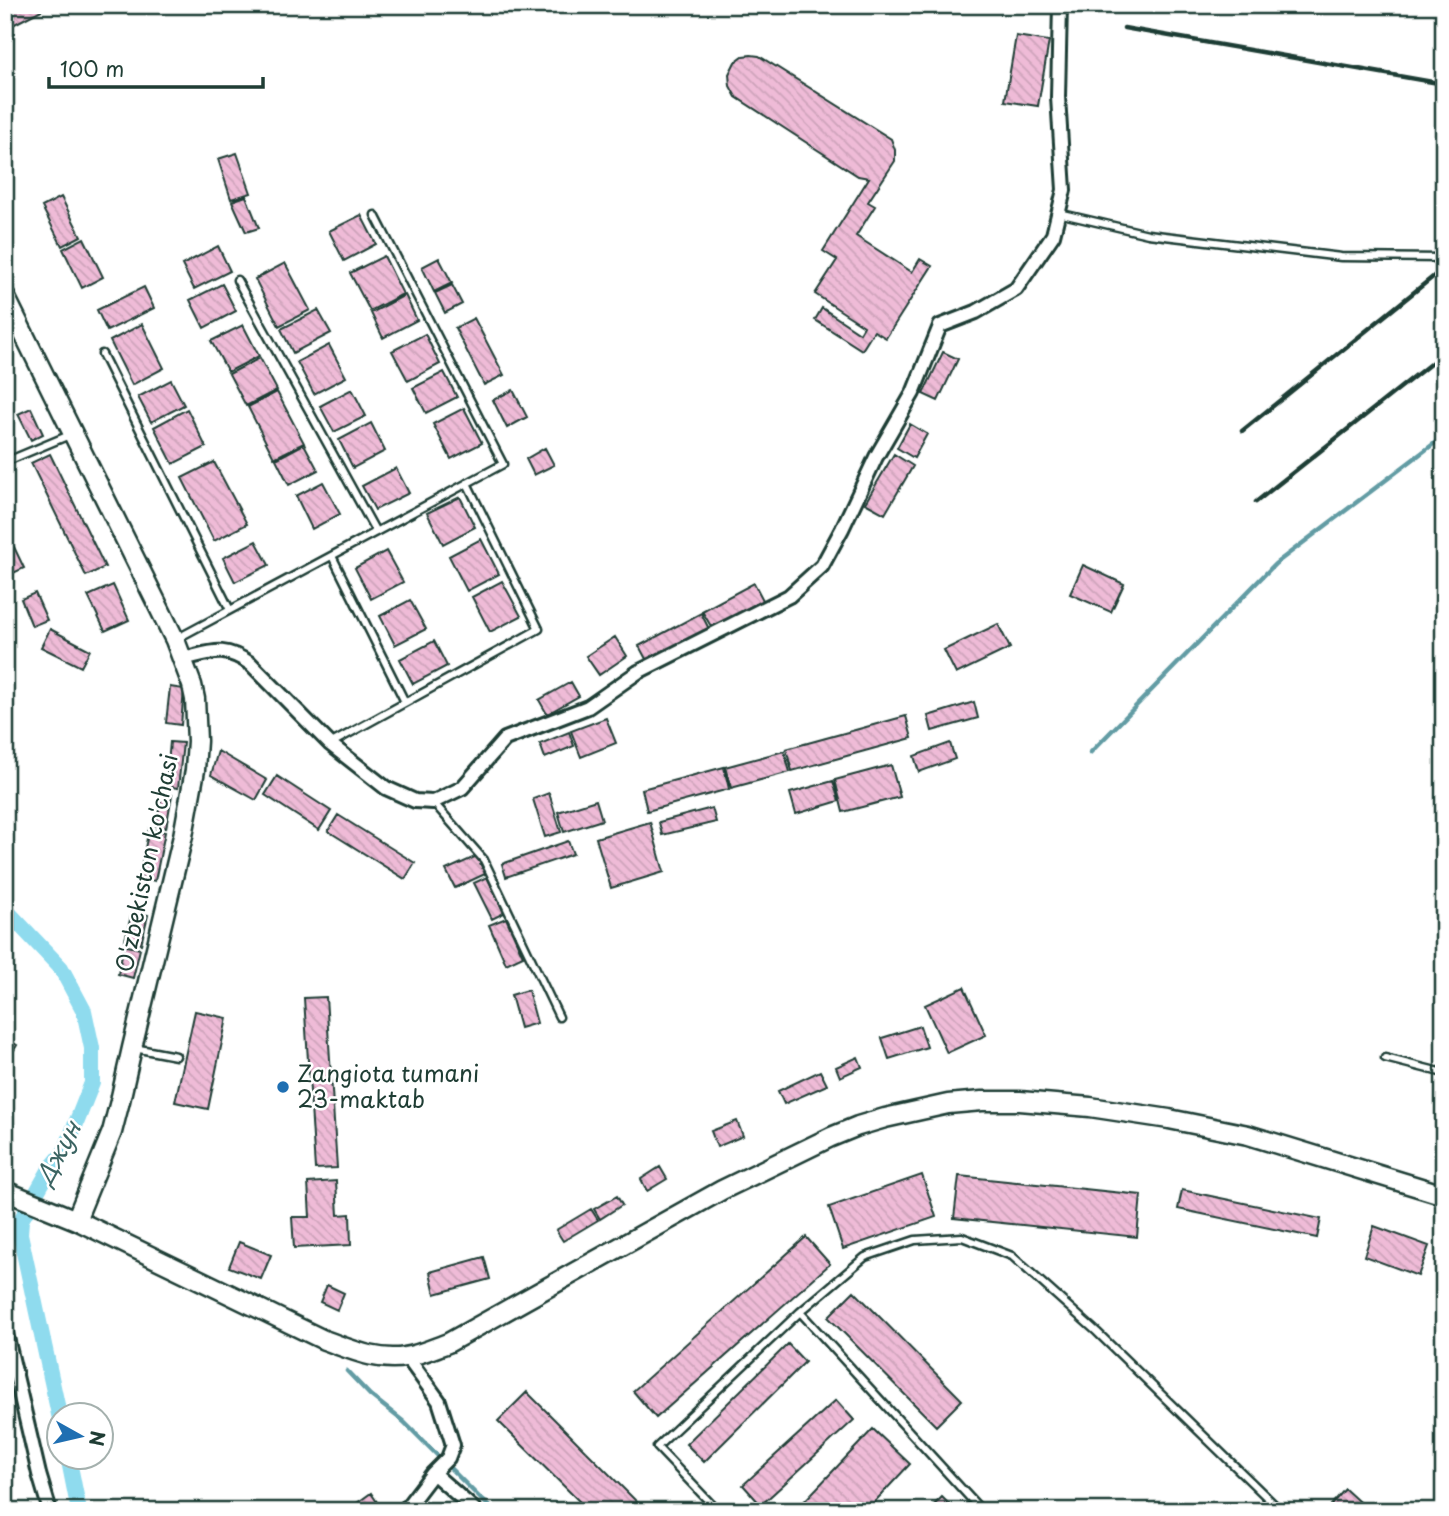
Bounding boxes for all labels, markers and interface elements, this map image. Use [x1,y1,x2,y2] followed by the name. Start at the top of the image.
[49,46,262,90] scale bar
[60,52,124,84] text: 100 m
[105,750,186,975] street label: O'zbekiston ko'chasi
[297,1055,479,1116] place label: Zangiota tumani 23-maktab
[275,1079,291,1095] marker: Zangiota tumani 23-maktab
[25,1112,90,1192] water label: Джун
[46,1400,116,1470] north arrow
[83,1429,113,1448] text: N

